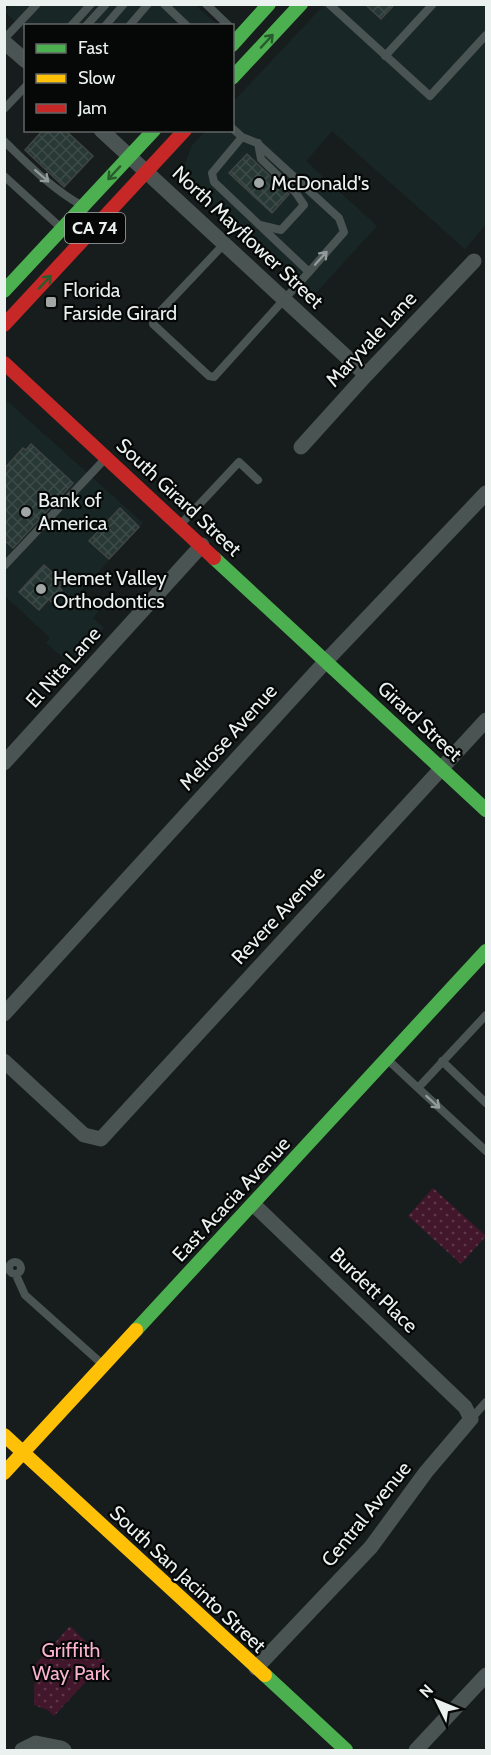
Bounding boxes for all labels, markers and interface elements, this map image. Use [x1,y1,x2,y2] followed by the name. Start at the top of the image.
[24,24,234,132] legend
[259,34,274,49] one-way arrow
[78,37,109,59] text: Fast
[78,67,115,89] text: Slow
[77,97,107,119] text: Jam
[168,161,329,313] street label: North Mayflower Street
[107,166,121,181] one-way arrow
[34,169,49,183] one-way arrow
[271,171,369,195] place label: McDonald's
[252,176,266,190] marker: McDonald's
[65,213,125,243] road number: CA 74
[314,250,328,265] one-way arrow
[37,275,51,290] one-way arrow
[63,278,177,325] place label: Florida Farside Girard
[321,286,421,392] street label: Maryvale Lane
[44,295,58,309] marker: Florida Farside Girard
[112,433,246,561] street label: South Girard Street
[38,488,108,535] place label: Bank of America
[19,505,33,519] marker: Bank of America
[53,566,167,613] place label: Hemet Valley Orthodontics
[34,582,48,596] marker: Hemet Valley Orthodontics
[21,622,105,712] street label: El Nita Lane
[373,676,467,766] street label: Girard Street
[174,679,282,795] street label: Melrose Avenue
[226,861,330,969] street label: Revere Avenue
[425,1095,440,1109] one-way arrow
[167,1132,295,1266] street label: East Acacia Avenue
[325,1242,423,1338] street label: Burdett Place
[316,1457,416,1571] street label: Central Avenue
[105,1500,271,1658] street label: South San Jacinto Street
[32,1638,110,1685] park label: Griffith Way Park
[407,1671,467,1731] north arrow
[416,1680,437,1702] text: N

